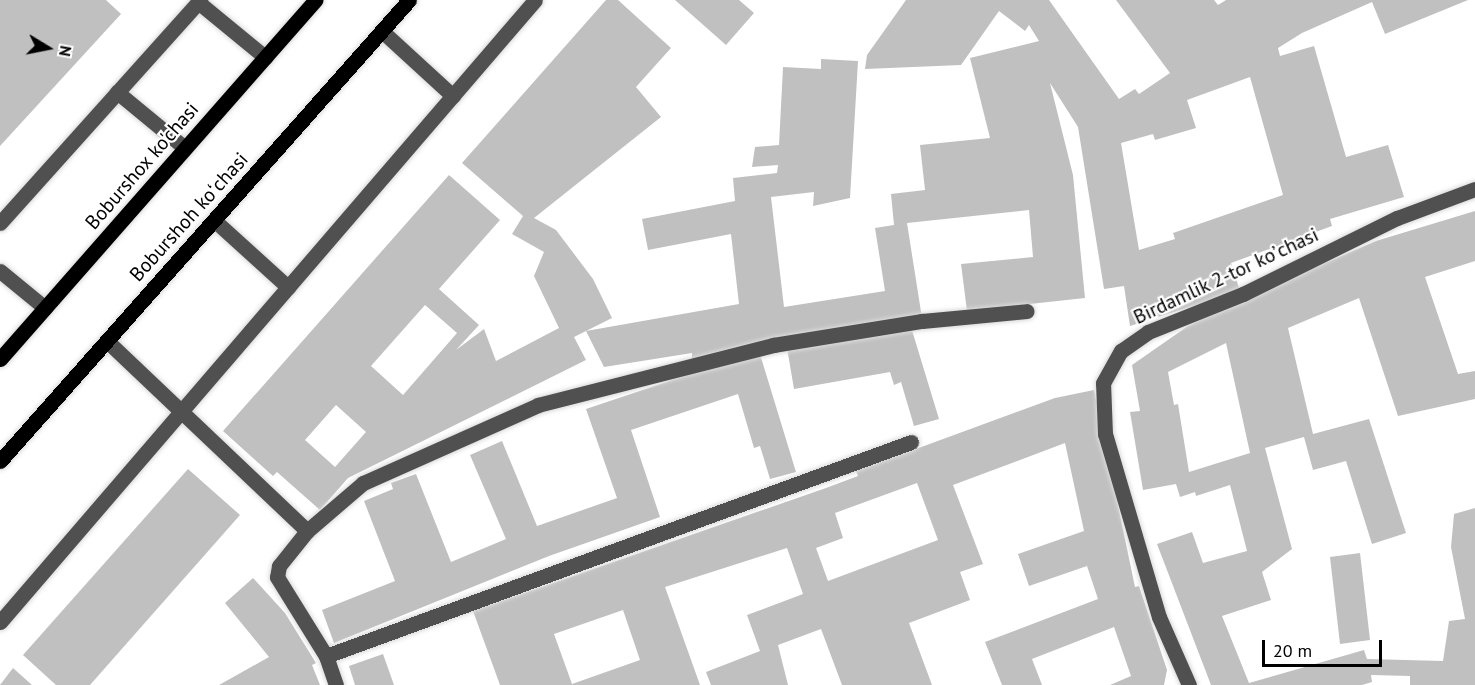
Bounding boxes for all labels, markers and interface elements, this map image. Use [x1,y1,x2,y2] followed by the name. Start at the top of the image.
[18,18,78,78] north arrow
[55,44,76,58] text: N
[80,97,204,235] street label: Boburshox ko'chasi
[125,148,253,286] street label: Boburshoh koʻchasi
[1129,222,1323,330] street label: Birdamlik 2-tor koʼchasi
[1265,628,1385,666] scale bar
[1273,639,1312,662] text: 20 m

